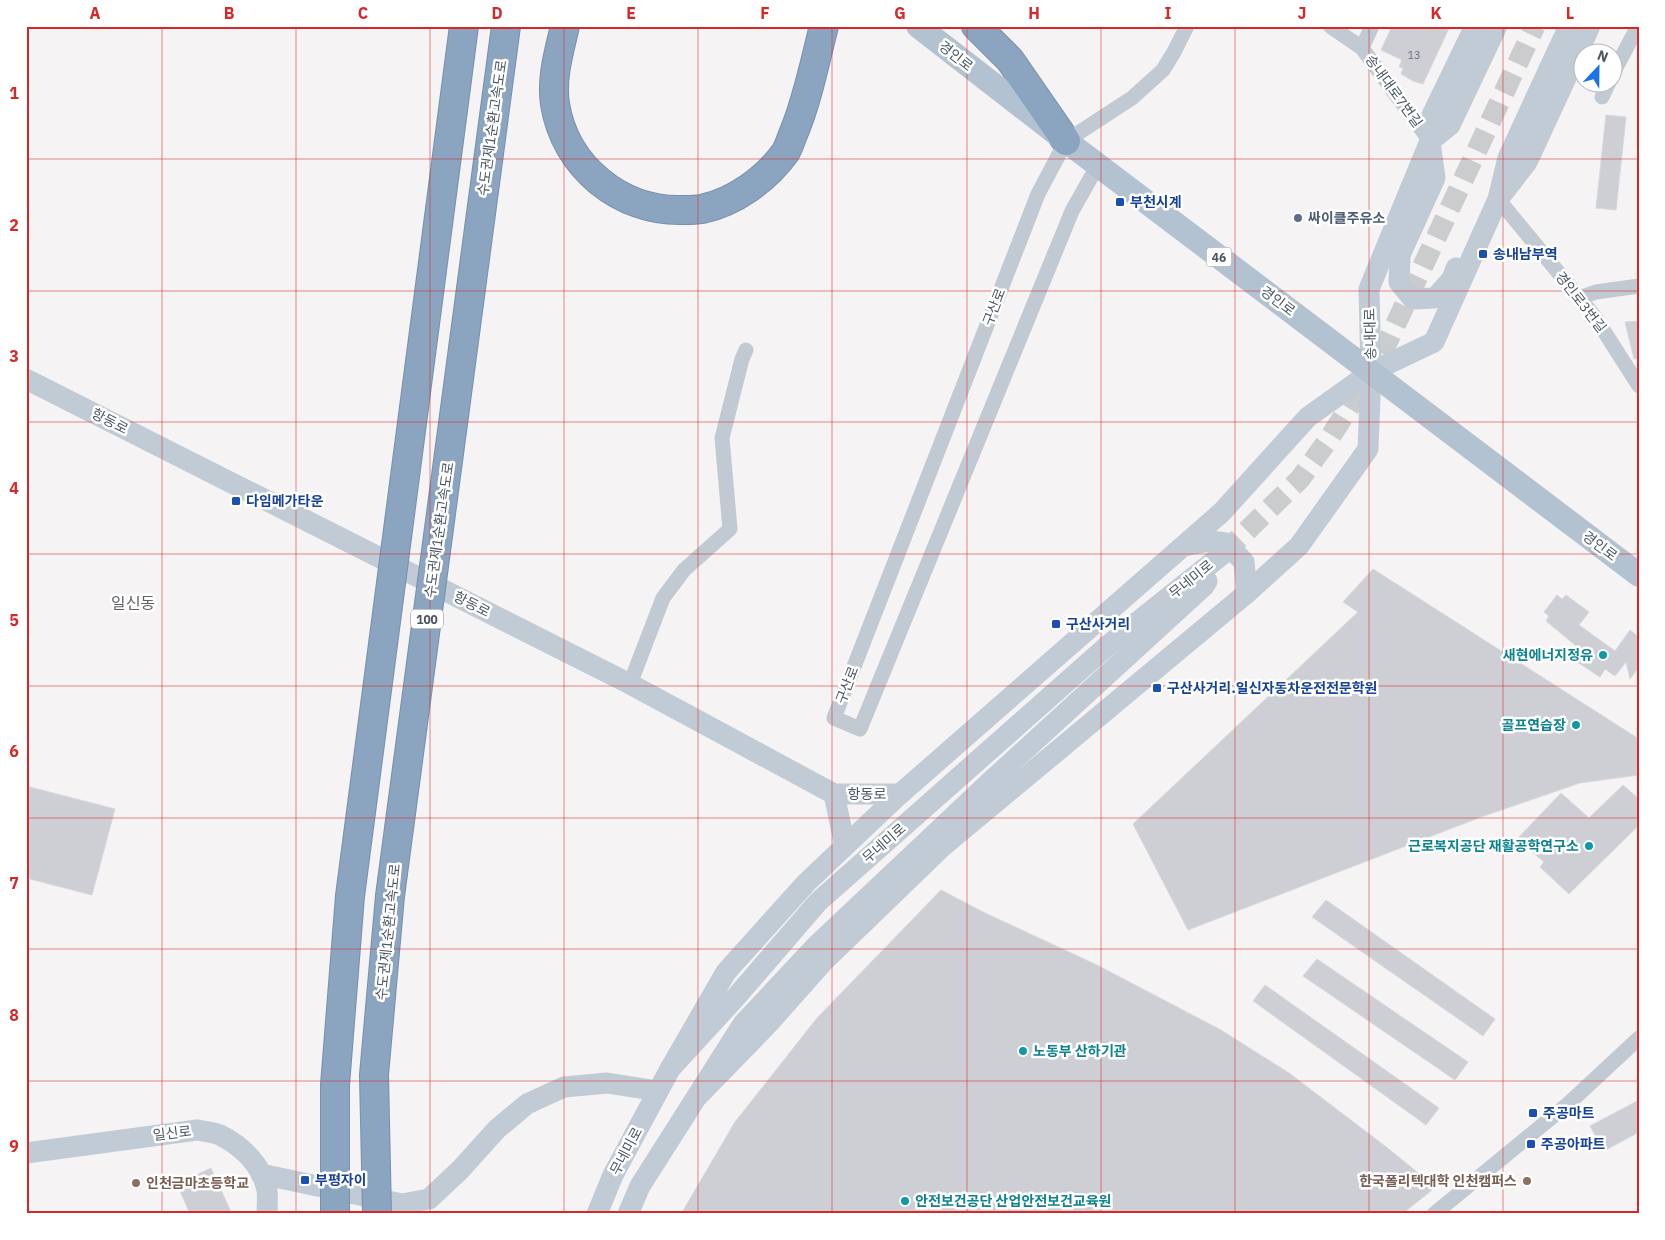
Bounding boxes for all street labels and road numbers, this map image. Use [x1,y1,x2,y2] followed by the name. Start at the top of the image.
[935,37,977,75] street label: 경인로
[1362,51,1426,131] street label: 송내대로7번길
[474,59,510,197] street label: 수도권제1순환고속도로
[1206,248,1232,266] road number: 46
[1551,268,1611,336] street label: 경인로3번길
[1257,282,1299,320] street label: 경인로
[979,286,1009,328] street label: 구산로
[1361,308,1379,360] street label: 송내대로
[89,404,131,438] street label: 항동로
[421,461,457,599] street label: 수도권제1순환고속도로
[1579,527,1621,565] street label: 경인로
[1165,556,1217,602] street label: 무네미로
[451,587,493,621] street label: 항동로
[411,610,443,628] road number: 100
[832,664,862,706] street label: 구산로
[848,785,886,803] street label: 항동로
[859,819,909,867] street label: 무네미로
[372,863,404,1001] street label: 수도권제1순환고속도로
[152,1122,192,1144] street label: 일신로
[606,1124,646,1178] street label: 무네미로

